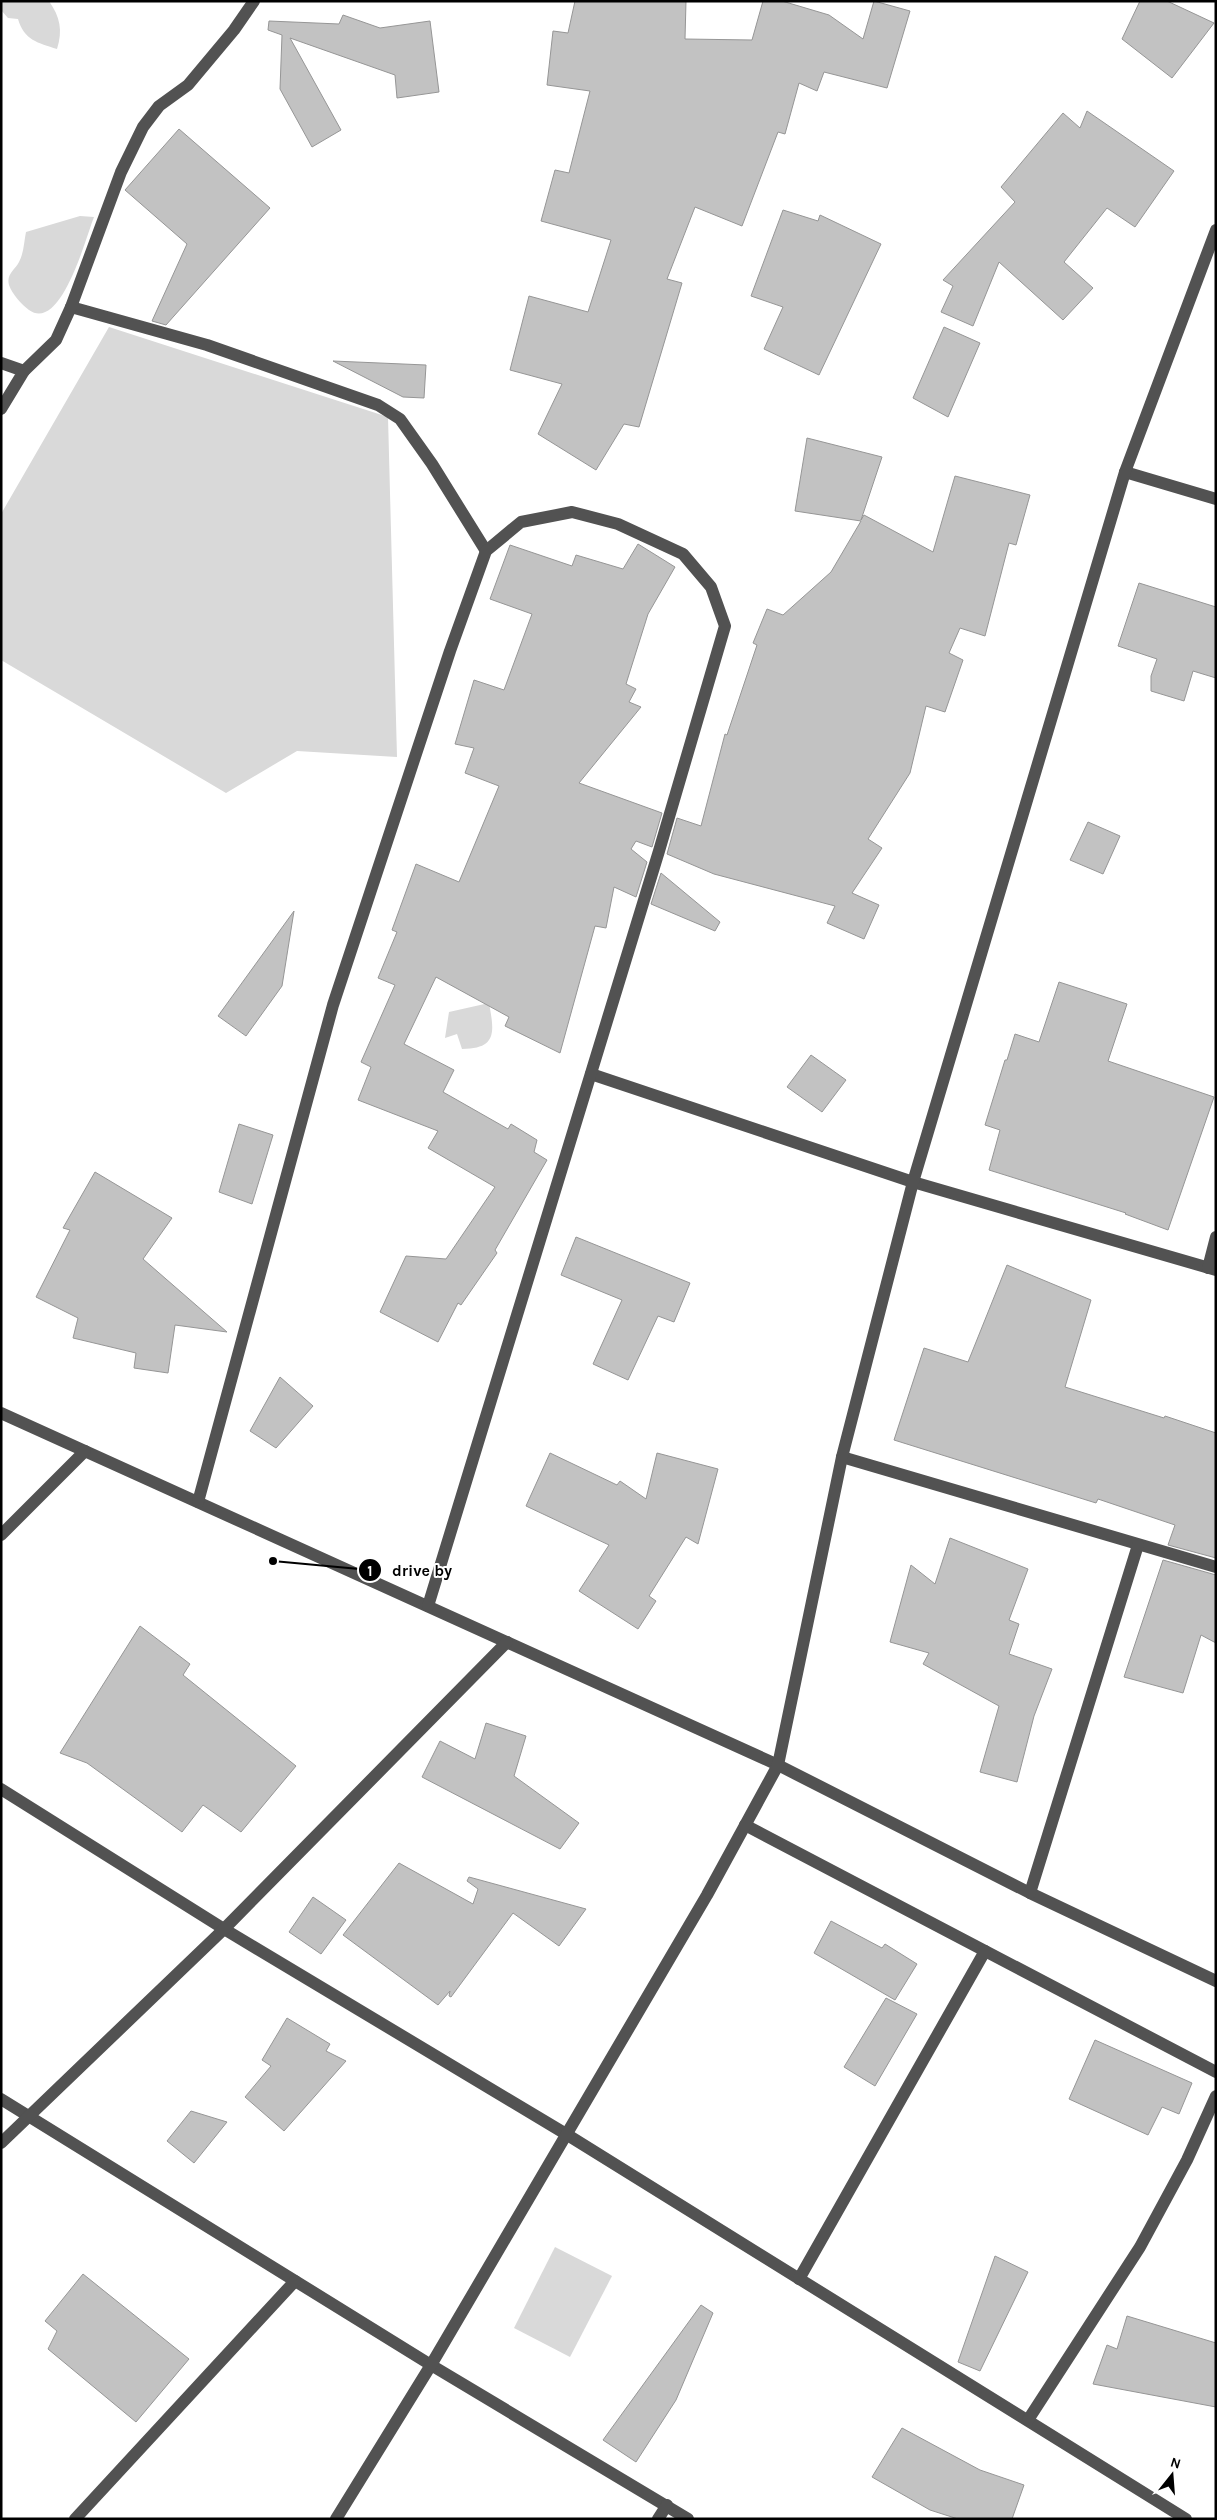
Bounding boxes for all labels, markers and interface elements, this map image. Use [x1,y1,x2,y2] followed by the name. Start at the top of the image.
[357,1555,462,1586] callout: drive by
[392,1561,452,1580] text: drive by
[367,1562,373,1580] text: 1
[1147,2450,1197,2500] north arrow
[1168,2453,1183,2473] text: N

